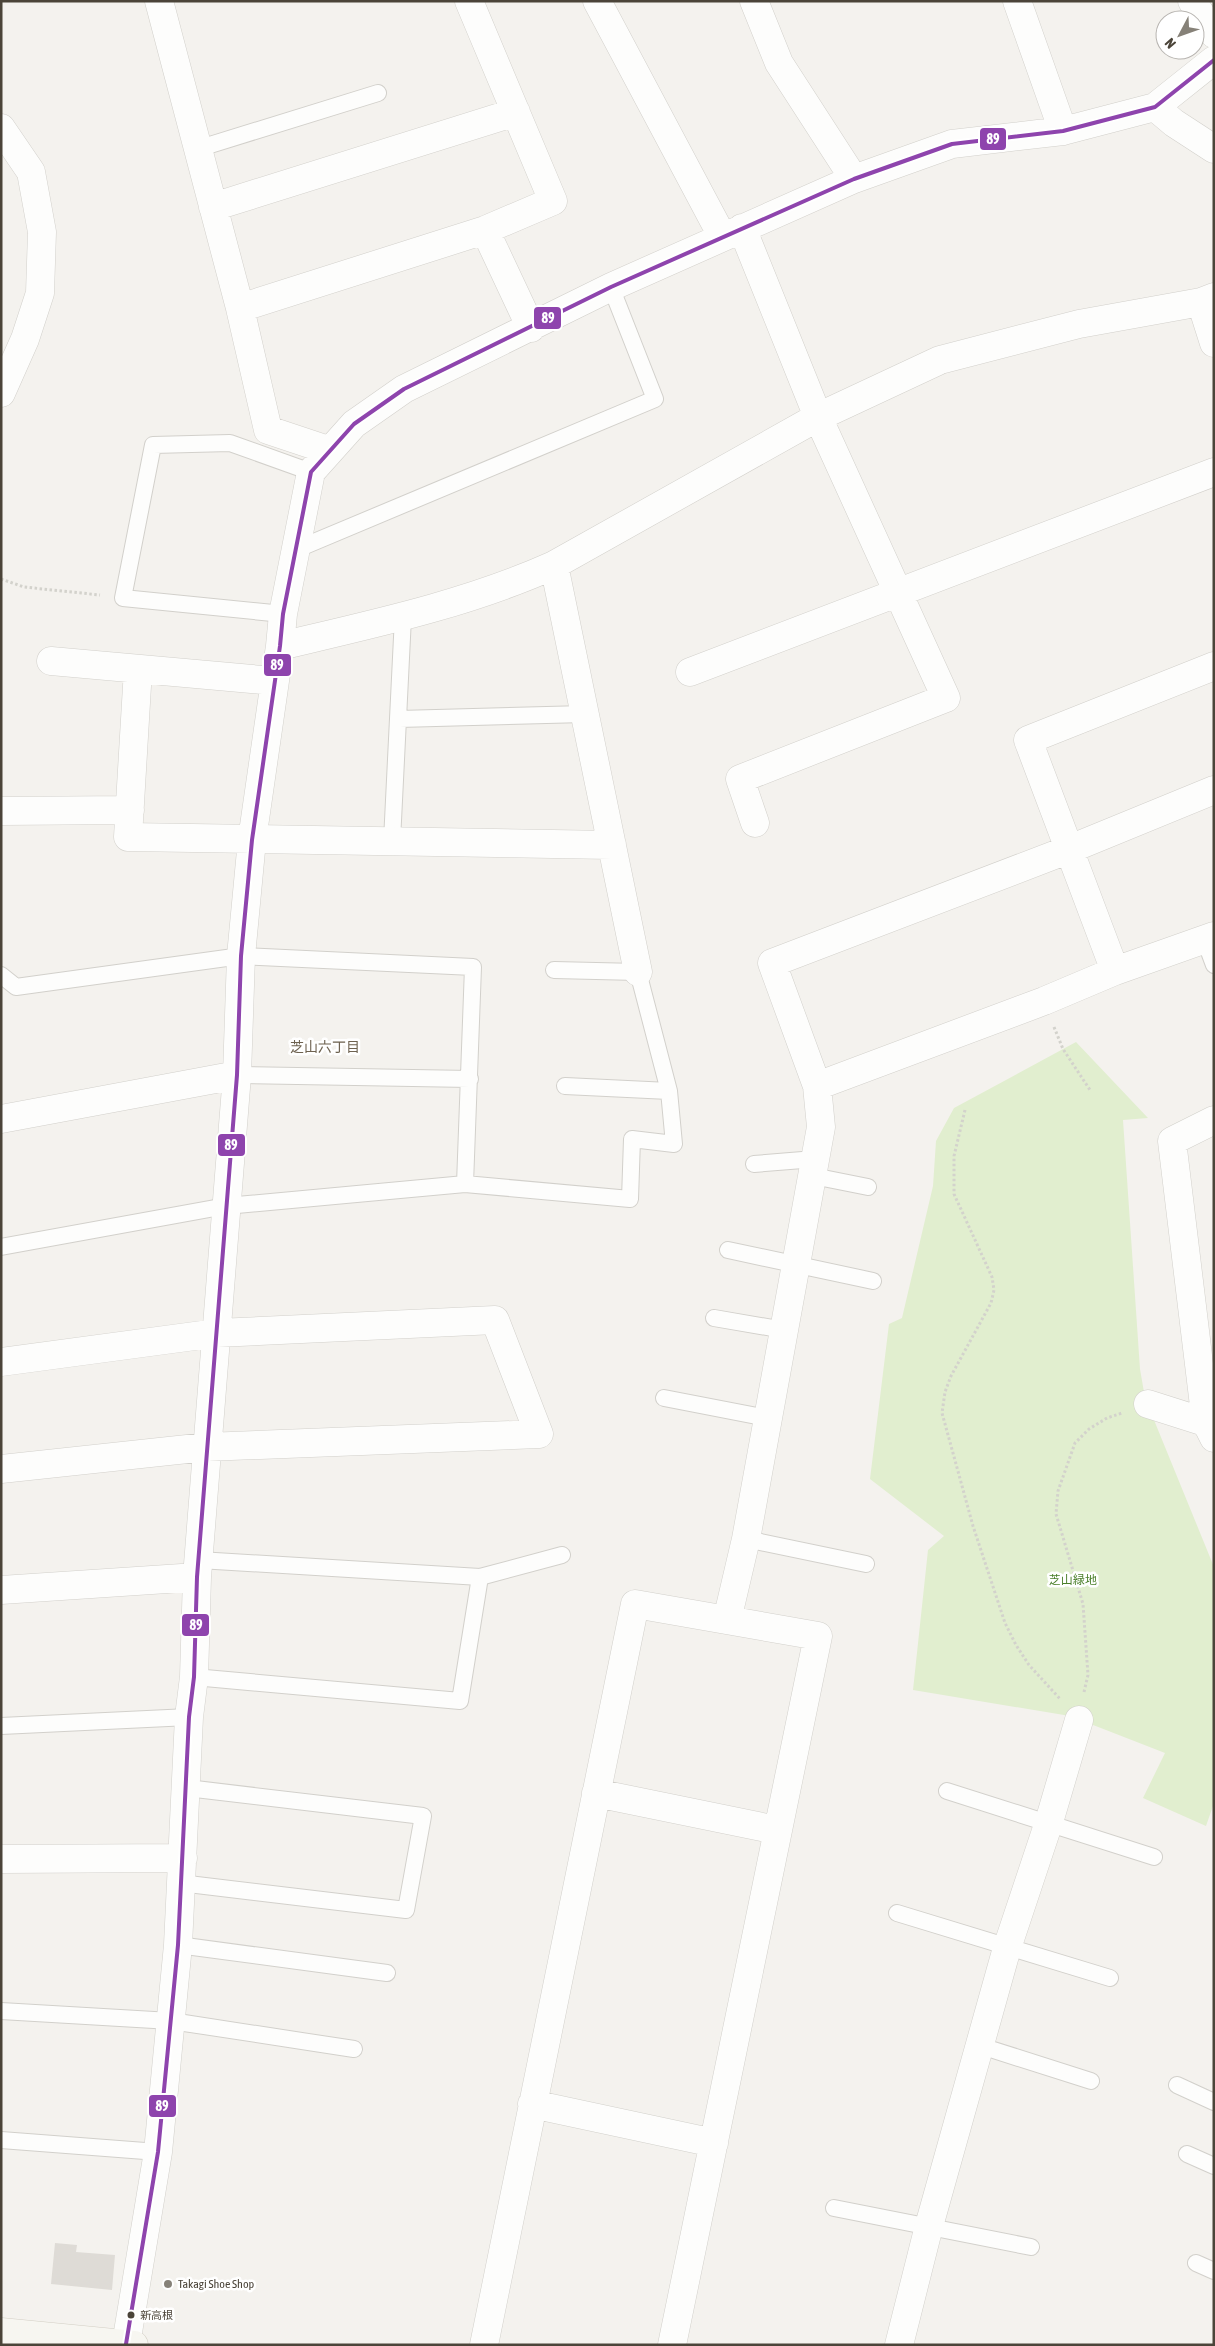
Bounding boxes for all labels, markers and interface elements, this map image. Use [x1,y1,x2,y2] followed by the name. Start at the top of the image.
[1155,10,1205,60] north arrow
[1161,35,1179,52] text: N
[979,127,1007,151] line badge: 89
[986,131,1000,147] text: 89
[533,306,562,330] line badge: 89
[541,310,555,326] text: 89
[263,653,292,677] line badge: 89
[270,657,284,673] text: 89
[290,1039,360,1055] district label: 芝山六丁目
[217,1133,246,1157] line badge: 89
[224,1137,238,1153] text: 89
[1049,1573,1097,1587] park label: 芝山緑地
[181,1613,210,1637] line badge: 89
[189,1617,203,1633] text: 89
[148,2094,177,2118] line badge: 89
[155,2098,169,2114] text: 89
[178,2277,255,2291] place label: Takagi Shoe Shop
[162,2278,174,2290] marker: Takagi Shoe Shop
[140,2309,173,2321] place label: 新高根
[126,2310,136,2320] marker: 新高根

